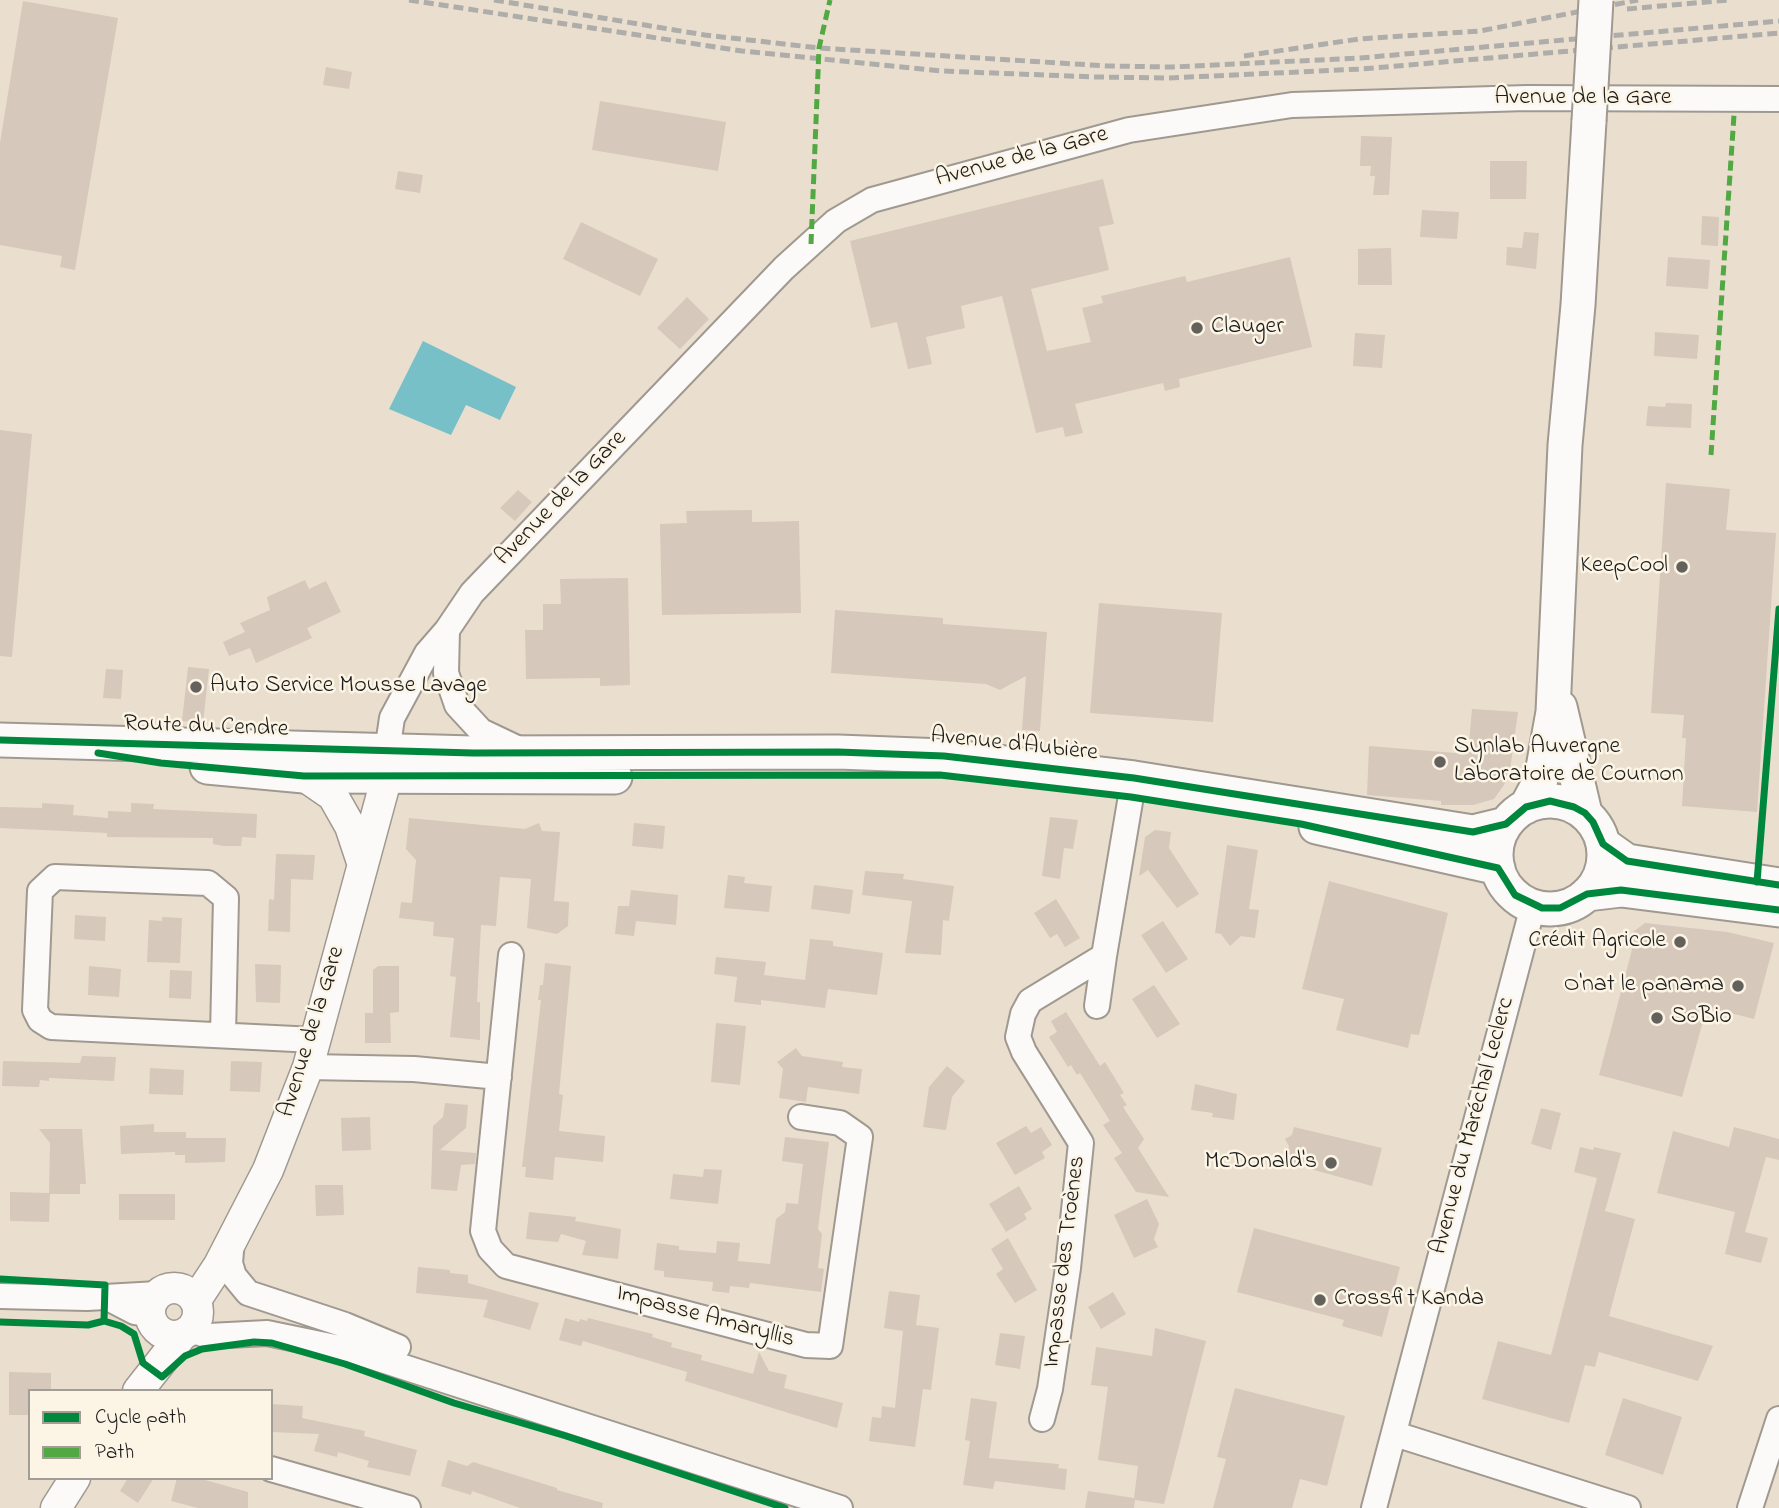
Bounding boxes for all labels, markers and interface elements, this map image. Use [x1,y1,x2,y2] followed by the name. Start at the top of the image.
[1494,85,1672,113] street label: Avenue de la Gare
[933,121,1111,195] street label: Avenue de la Gare
[1211,314,1284,342] place label: Clauger
[1189,320,1205,336] marker: Clauger
[490,425,634,573] street label: Avenue de la Gare
[1580,553,1668,581] place label: KeepCool
[1674,559,1690,575] marker: KeepCool
[210,673,487,701] place label: Auto Service Mousse Lavage
[188,679,204,695] marker: Auto Service Mousse Lavage
[123,711,289,745] street label: Route du Cendre
[929,723,1099,769] street label: Avenue d'Aubière
[1454,734,1684,790] place label: Synlab Auvergne Laboratoire de Cournon
[1432,754,1448,770] marker: Synlab Auvergne Laboratoire de Cournon
[1528,928,1666,956] place label: Crédit Agricole
[1672,934,1688,950] marker: Crédit Agricole
[273,943,353,1121] street label: Avenue de la Gare
[1564,972,1724,1000] place label: O'nat le panama
[1730,978,1746,994] marker: O'nat le panama
[1426,994,1522,1258] street label: Avenue du Maréchal Leclerc
[1671,1004,1732,1032] place label: SoBio
[1649,1010,1665,1026] marker: SoBio
[1205,1149,1317,1177] place label: McDonald's
[1039,1154,1093,1370] street label: Impasse des Troènes
[1323,1155,1339,1171] marker: McDonald's
[613,1280,797,1356] street label: Impasse Amaryllis
[1334,1286,1484,1314] place label: Crossfit Kanda
[1312,1292,1328,1308] marker: Crossfit Kanda
[28,1389,273,1480] legend
[95,1403,186,1433] text: Cycle path
[95,1438,134,1468] text: Path

